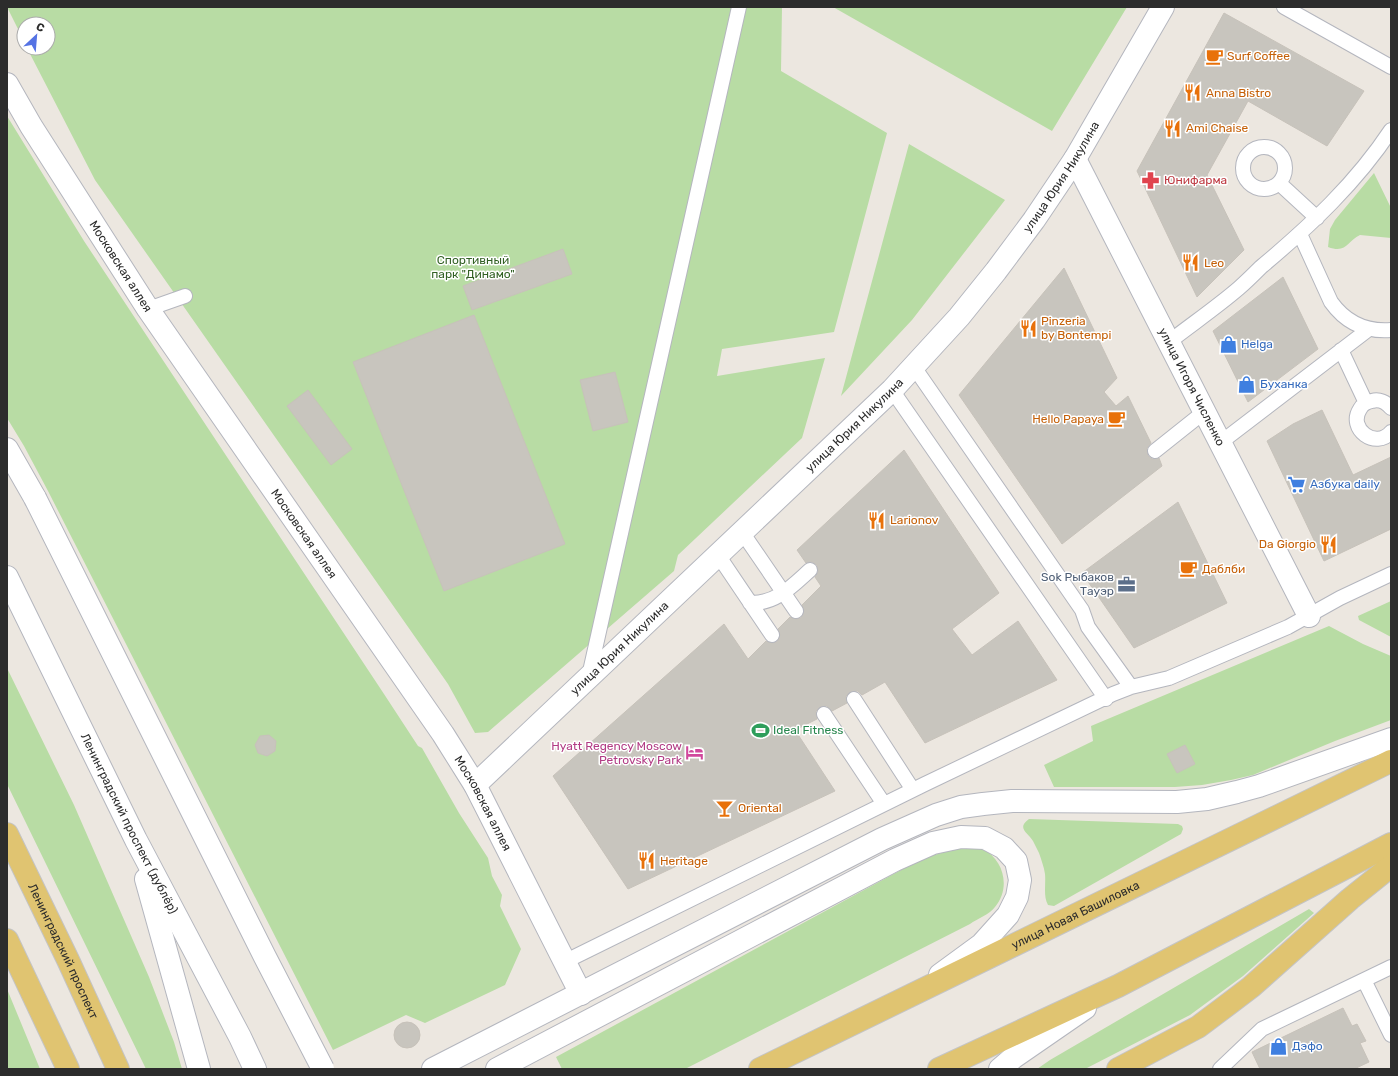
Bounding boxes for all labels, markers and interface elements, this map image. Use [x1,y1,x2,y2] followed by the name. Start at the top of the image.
[16,16,56,56] north arrow
[34,20,47,35] text: С
[1204,46,1224,66] cafe icon: Surf Coffee
[1227,49,1290,63] place label: Surf Coffee
[1183,83,1203,103] restaurant icon: Anna Bistro
[1206,86,1271,100] place label: Anna Bistro
[1163,118,1183,138] restaurant icon: Ami Chaise
[1020,119,1102,235] street label: улица Юрия Никулина
[1186,121,1249,135] place label: Ami Chaise
[1141,170,1161,190] pharmacy icon: Юнифарма
[1164,173,1227,187] place label: Юнифарма
[86,218,155,315] street label: Московская аллея
[431,253,515,281] park label: Спортивный парк "Динамо"
[1181,253,1201,273] restaurant icon: Leo
[1204,256,1224,270] place label: Leo
[1041,314,1111,342] place label: Pinzeria by Bontempi
[1018,318,1038,338] restaurant icon: Pinzeria by Bontempi
[1156,325,1228,448] street label: улица Игоря Численко
[1218,334,1238,354] shop icon: Helga
[1241,337,1273,351] place label: Helga
[1237,374,1257,394] shop icon: Буханка
[803,375,906,475] street label: улица Юрия Никулина
[1260,377,1308,391] place label: Буханка
[1107,409,1127,429] cafe icon: Hello Papaya
[1032,412,1104,426] place label: Hello Papaya
[1287,474,1307,494] supermarket icon: Азбука daily
[1310,477,1380,491] place label: Азбука daily
[268,486,340,581] street label: Московская аллея
[867,510,887,530] restaurant icon: Larionov
[890,513,939,527] place label: Larionov
[1319,534,1339,554] restaurant icon: Da Giorgio
[1259,537,1316,551] place label: Da Giorgio
[1179,559,1199,579] cafe icon: Даблби
[1202,562,1245,576] place label: Даблби
[1041,570,1114,598] place label: Sok Рыбаков Тауэр
[1117,574,1137,594] office icon: Sok Рыбаков Тауэр
[568,598,671,698] street label: улица Юрия Никулина
[750,720,770,740] sports icon: Ideal Fitness
[773,723,843,737] place label: Ideal Fitness
[78,731,181,916] street label: Ленинградский проспект (дублёр)
[551,739,683,767] place label: Hyatt Regency Moscow Petrovsky Park
[685,743,705,763] hotel icon: Hyatt Regency Moscow Petrovsky Park
[451,753,514,853] street label: Московская аллея
[715,798,735,818] bar icon: Oriental
[738,801,782,815] place label: Oriental
[637,851,657,871] restaurant icon: Heritage
[660,854,708,868] place label: Heritage
[1009,878,1142,952] street label: улица Новая Башиловка
[25,881,101,1021] street label: Ленинградский проспект
[1269,1036,1289,1056] shop icon: Дэфо
[1292,1039,1323,1053] place label: Дэфо

